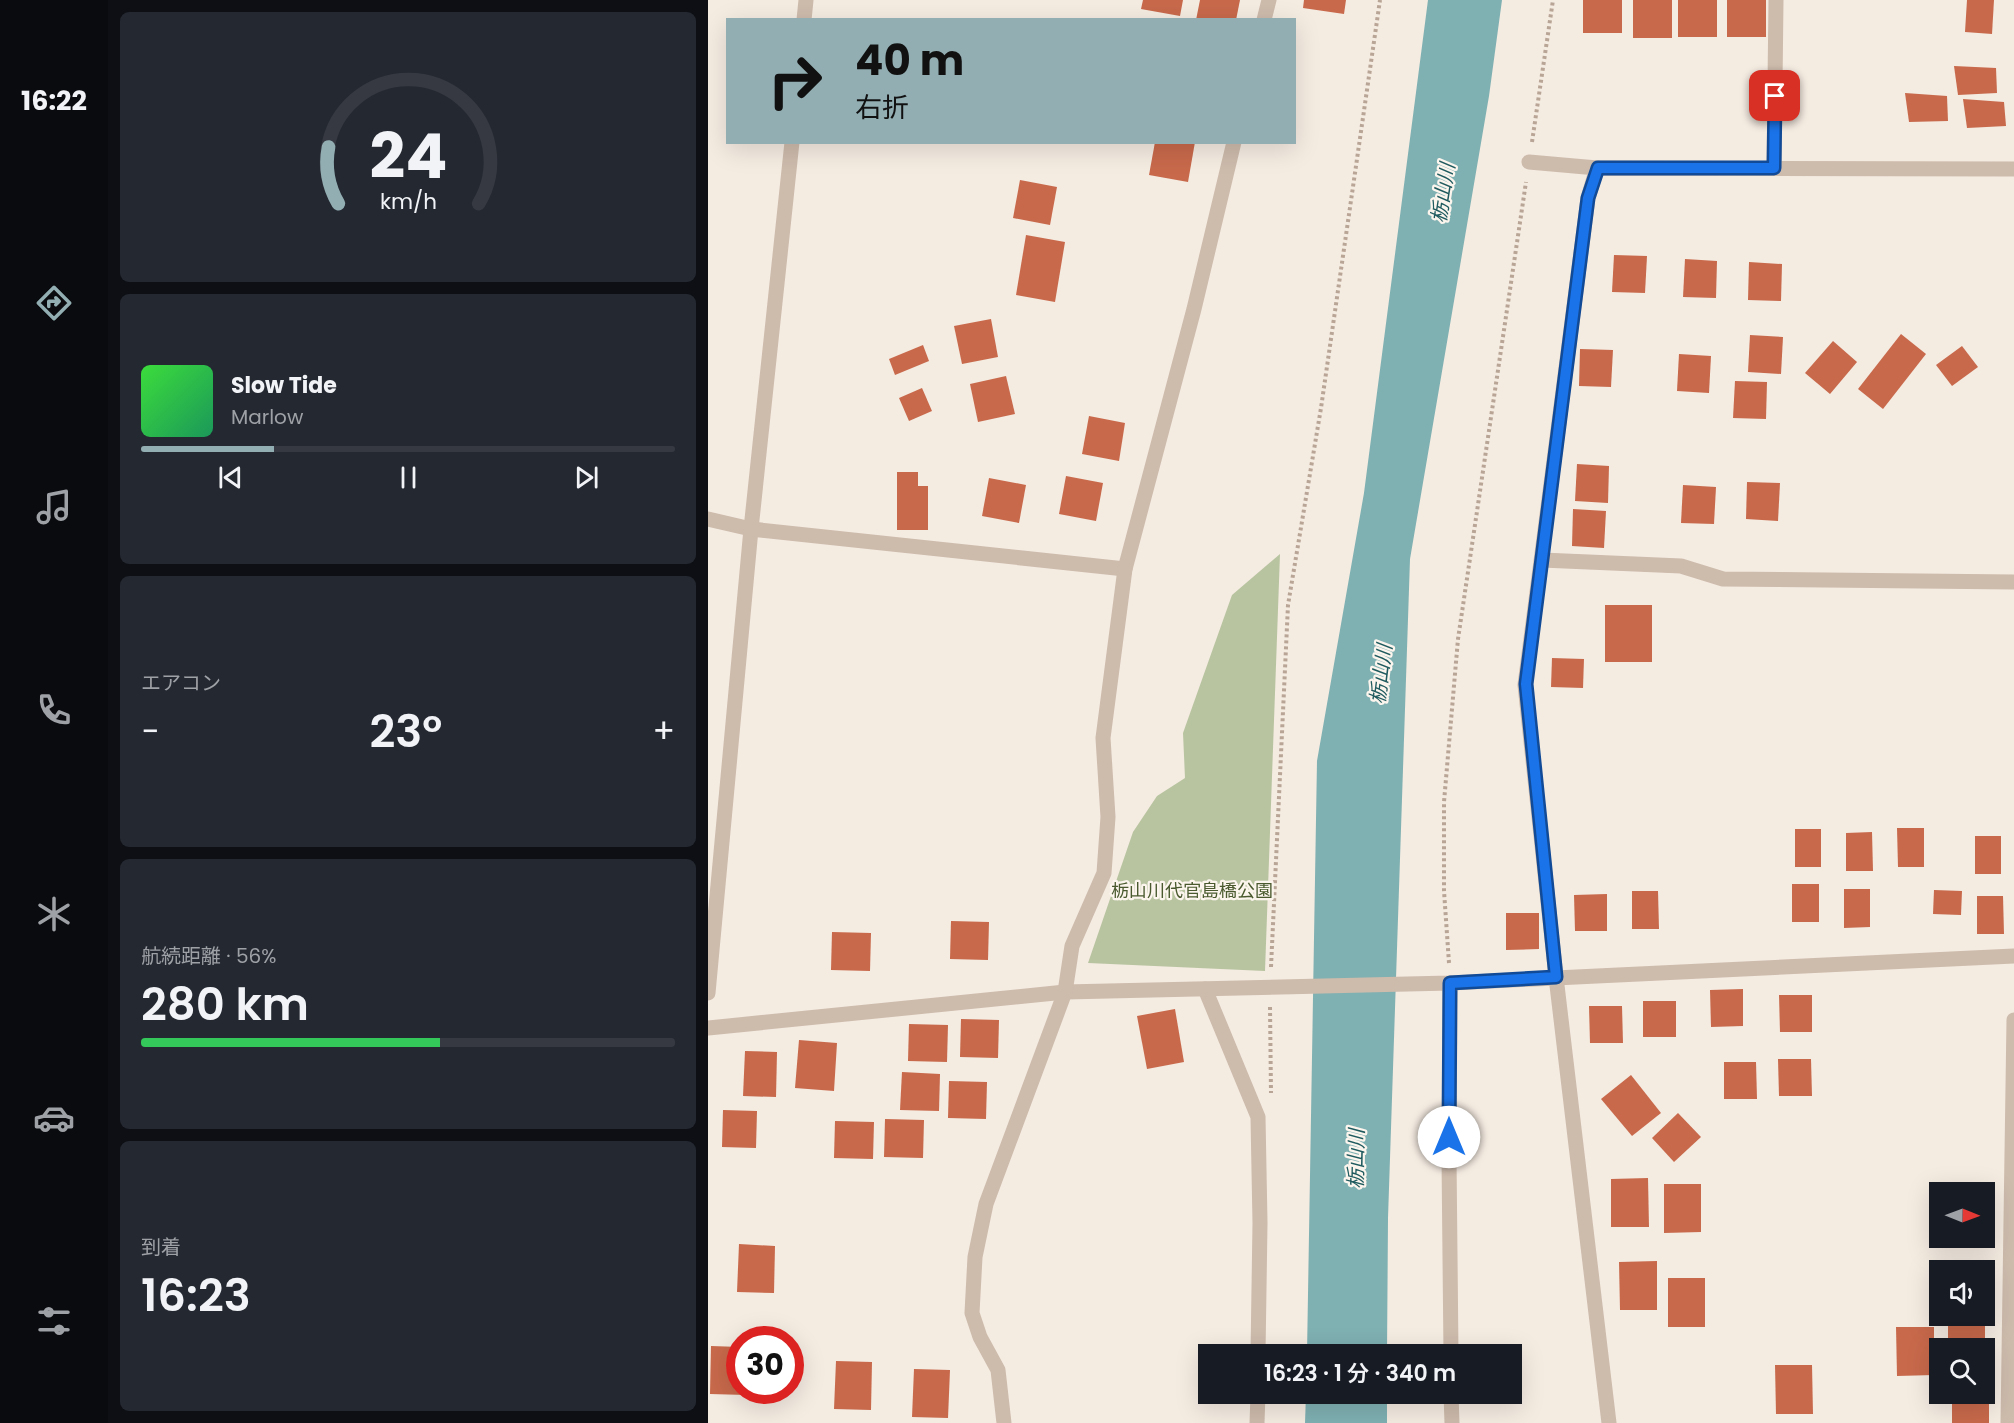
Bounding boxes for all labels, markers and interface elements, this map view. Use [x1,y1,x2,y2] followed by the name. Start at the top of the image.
[855,31,964,90] text: 40 m
[756,42,834,120] icon: right
[1749,70,1800,121] pin
[1758,79,1791,112] icon: arrive
[21,82,87,119] text: 16:22
[855,89,909,126] text: 右折
[369,112,447,200] text: 24
[1424,159,1462,225] water label: 栃山川
[379,186,437,217] text: km/h
[33,282,75,324] icon: directions
[231,370,337,401] text: Slow Tide
[231,403,303,431] text: Marlow
[214,461,247,494] icon: previous
[392,461,425,494] icon: pause
[570,461,603,494] icon: next
[33,486,75,528] icon: music
[1363,641,1399,705] water label: 栃山川
[141,669,221,697] text: エアコン
[33,689,75,731] icon: phone
[369,700,442,763] text: 23°
[141,708,159,755] text: −
[652,708,675,755] text: +
[1111,878,1273,903] park label: 栃山川代官島橋公園
[33,893,75,935] icon: climate
[141,942,276,970] text: 航続距離 · 56%
[141,973,309,1036] text: 280 km
[33,1097,75,1139] icon: car
[1417,1105,1481,1169] position arrow
[1341,1127,1371,1189] water label: 栃山川
[1929,1182,1995,1248] north arrow
[1929,1182,1995,1404] map controls
[141,1233,181,1261] text: 到着
[1929,1260,1995,1326] button: sound
[141,1264,251,1327] text: 16:23
[33,1300,75,1342] icon: filters
[726,1326,804,1404] speed limit sign: 30
[1929,1338,1995,1404] button: search
[1264,1358,1456,1389] text: 16:23 · 1 分 · 340 m

